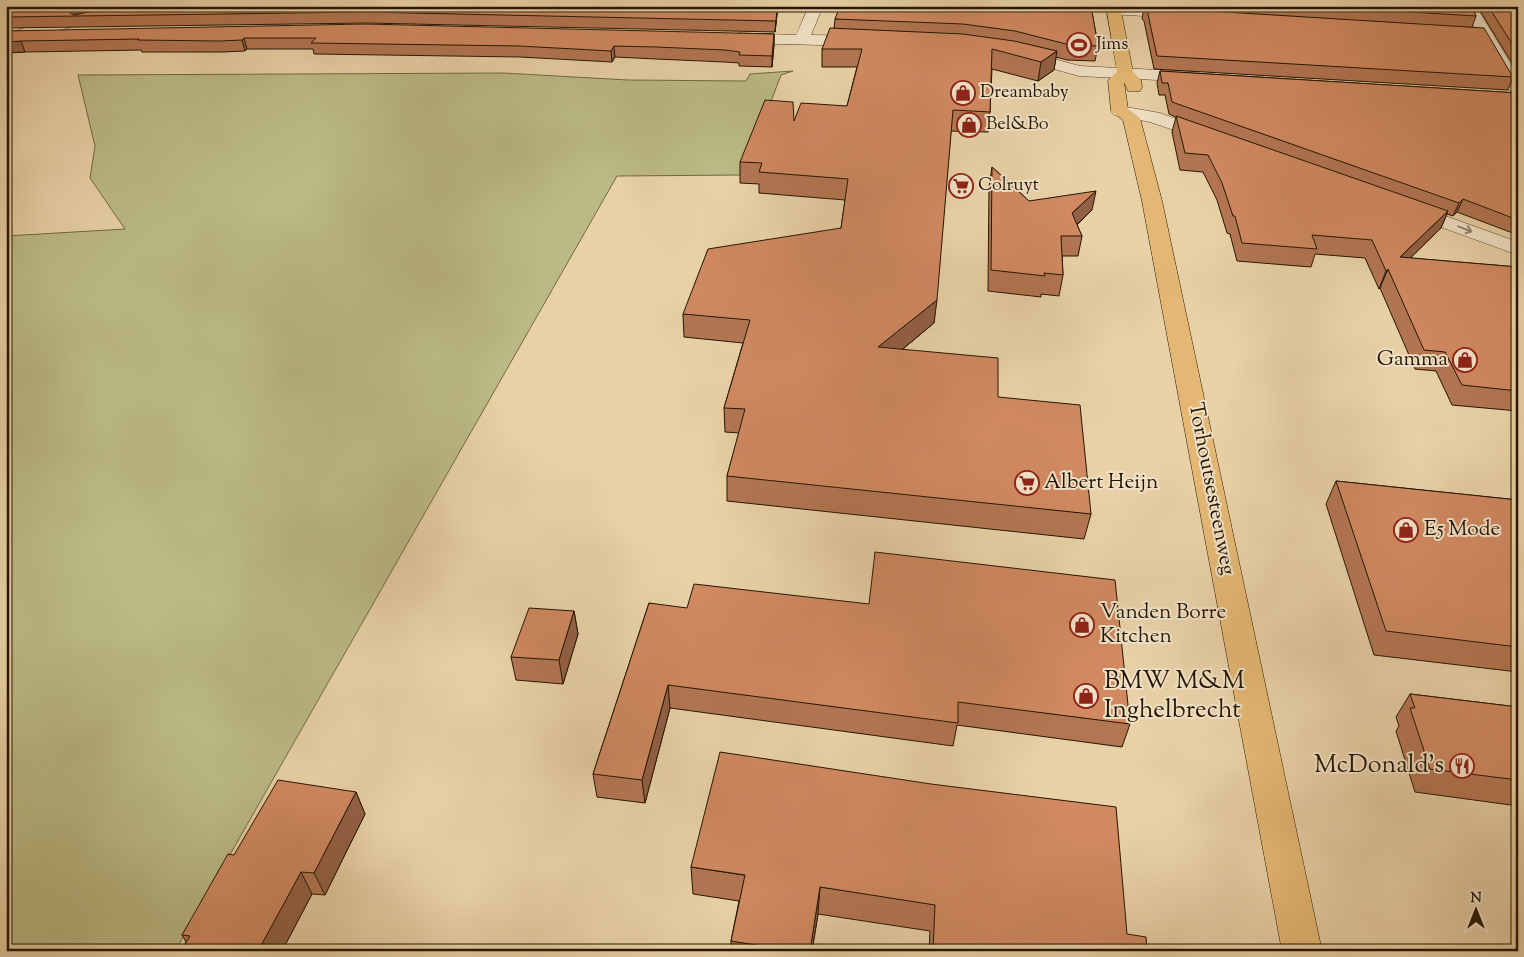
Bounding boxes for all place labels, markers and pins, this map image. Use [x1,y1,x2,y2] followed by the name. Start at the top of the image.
[1066,32,1092,58] sports icon: Jims
[1095,32,1128,58] place label: Jims
[950,80,976,106] shop icon: Dreambaby
[980,80,1069,106] place label: Dreambaby
[956,112,982,138] shop icon: Bel&Bo
[986,112,1049,138] place label: Bel&Bo
[948,173,974,199] supermarket icon: Colruyt
[978,173,1039,199] place label: Colruyt
[1377,345,1448,375] place label: Gamma
[1452,347,1478,373] shop icon: Gamma
[1044,468,1158,498] place label: Albert Heijn
[1014,470,1040,496] supermarket icon: Albert Heijn
[1424,515,1500,545] place label: E5 Mode
[1393,517,1419,543] shop icon: E5 Mode
[1100,598,1226,652] place label: Vanden Borre Kitchen
[1069,612,1095,638] shop icon: Vanden Borre Kitchen
[1104,664,1245,729] place label: BMW M&M Inghelbrecht
[1073,683,1099,709] shop icon: BMW M&M Inghelbrecht
[1314,748,1444,784] place label: McDonald's
[1449,753,1475,779] restaurant icon: McDonald's

